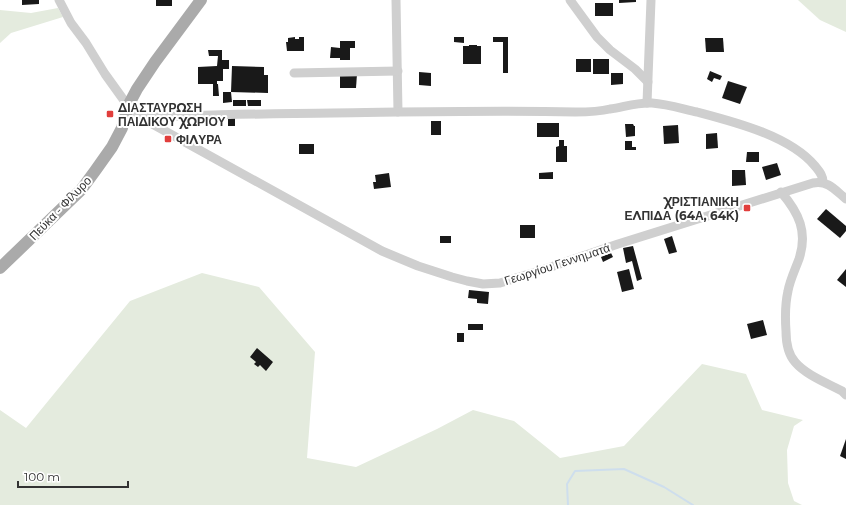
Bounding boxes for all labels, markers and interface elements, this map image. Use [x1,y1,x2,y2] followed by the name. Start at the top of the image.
[117,100,225,129] place label: ΔΙΑΣΤΑΥΡΩΣΗ ΠΑΙΔΙΚΟΥ ΧΩΡΙΟΥ
[105,109,115,119] marker: ΔΙΑΣΤΑΥΡΩΣΗ ΠΑΙΔΙΚΟΥ ΧΩΡΙΟΥ
[176,132,222,147] place label: ΦΙΛΥΡΑ
[163,134,173,144] marker: ΦΙΛΥΡΑ
[26,173,94,243] street label: Πεύκα - Φίλυρο
[625,194,739,223] place label: ΧΡΙΣΤΙΑΝΙΚΗ ΕΛΠΙΔΑ (64Α, 64Κ)
[742,203,752,213] marker: ΧΡΙΣΤΙΑΝΙΚΗ ΕΛΠΙΔΑ (64Α, 64Κ)
[502,240,612,288] street label: Γεωργίου Γεννηματά
[18,463,128,489] scale bar
[24,469,60,484] text: 100 m

